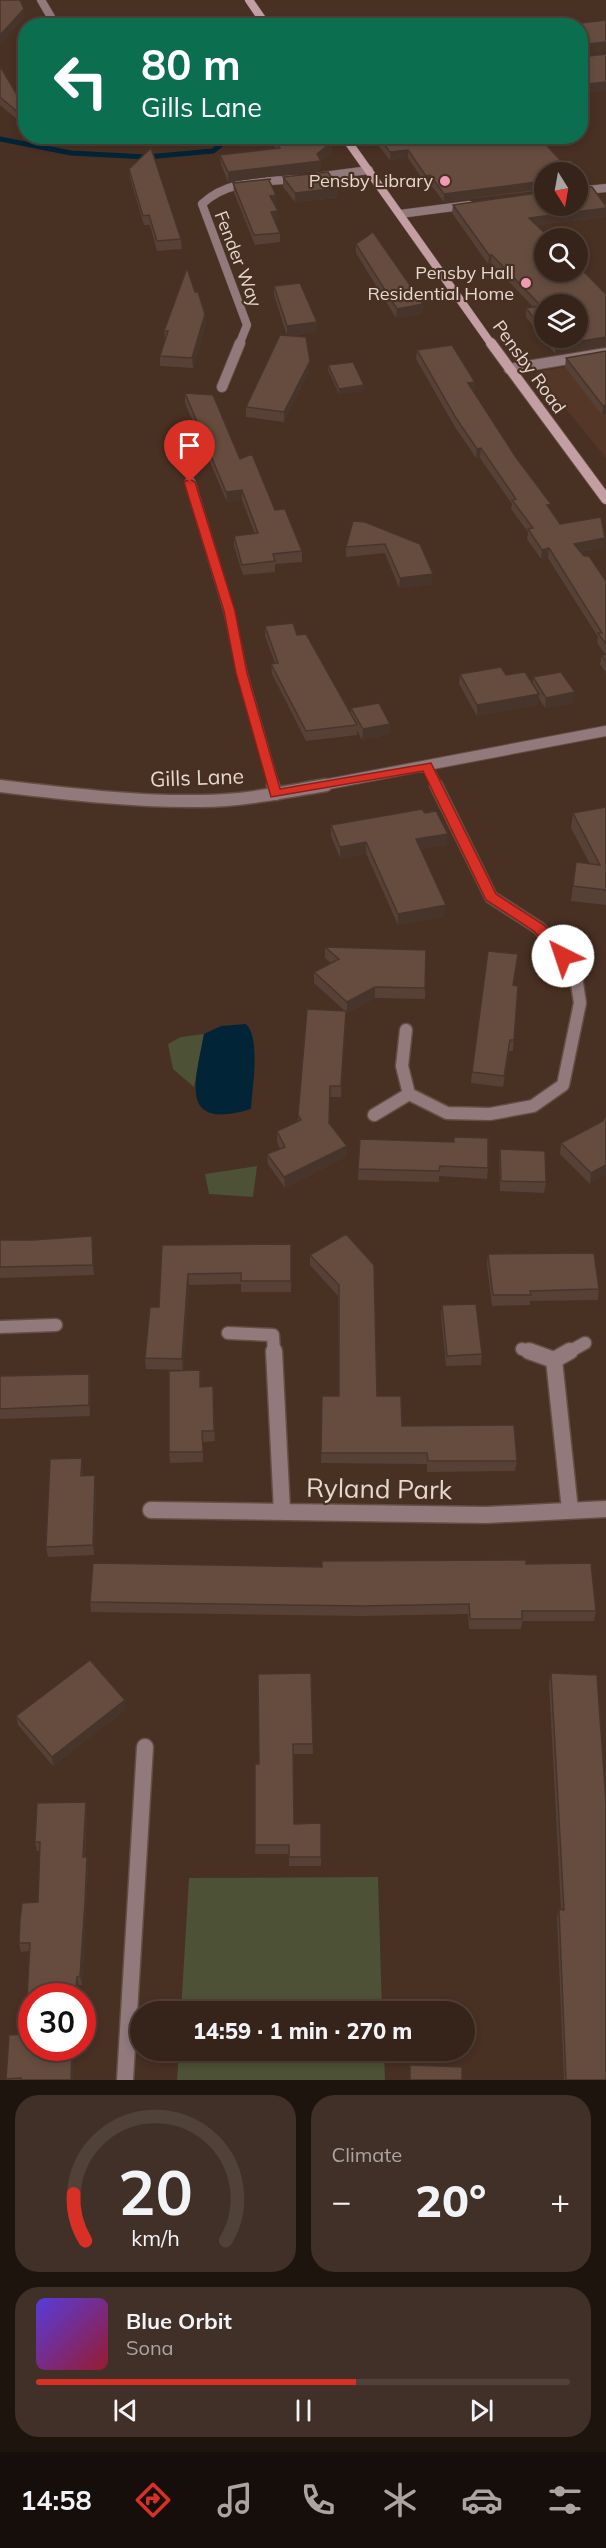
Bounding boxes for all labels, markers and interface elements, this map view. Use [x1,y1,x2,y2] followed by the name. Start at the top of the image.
[141,38,241,91] text: 80 m
[42,42,120,120] icon: left
[141,90,262,124] text: Gills Lane
[534,162,588,216] north arrow
[534,162,588,348] map controls
[309,169,433,192] place label: Pensby Library
[438,174,452,188] marker: Pensby Library
[210,207,267,311] street label: Fender Way
[534,228,588,282] button: search
[368,261,514,305] place label: Pensby Hall Residential Home
[519,276,533,290] marker: Pensby Hall Residential Home
[534,294,588,348] button: layers
[488,316,571,418] street label: Pensby Road
[164,420,215,482] pin
[173,429,206,462] icon: arrive
[150,762,244,792] street label: Gills Lane
[531,924,595,988] position arrow
[306,1471,453,1506] street label: Ryland Park
[18,1983,96,2061] speed limit sign: 30
[193,2017,412,2045] text: 14:59 · 1 min · 270 m
[332,2142,402,2167] text: Climate
[118,2152,193,2231] text: 20
[415,2172,486,2228] text: 20°
[332,2180,351,2221] text: −
[550,2180,570,2221] text: +
[131,2224,179,2251] text: km/h
[126,2307,232,2335] text: Blue Orbit
[126,2335,174,2360] text: Sona
[109,2394,142,2427] icon: previous
[287,2394,320,2427] icon: pause
[465,2394,498,2427] icon: next
[132,2479,174,2521] icon: directions
[214,2479,256,2521] icon: music
[297,2479,339,2521] icon: phone
[379,2479,421,2521] icon: climate
[461,2479,503,2521] icon: car
[544,2479,586,2521] icon: filters
[20,2483,92,2517] text: 14:58

